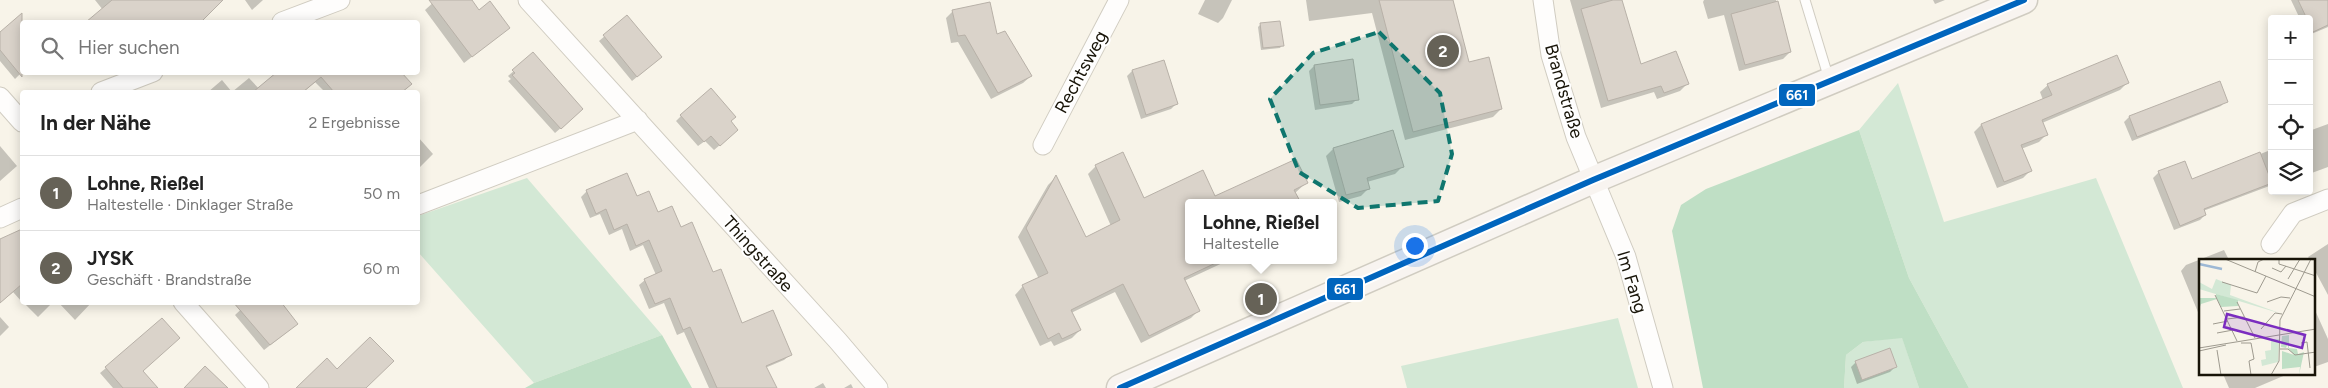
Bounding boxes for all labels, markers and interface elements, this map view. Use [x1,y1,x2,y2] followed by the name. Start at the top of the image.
[2268,15,2313,195] map controls
[2268,15,2313,60] button: +
[20,20,420,75] search box
[1050,27,1112,117] street label: Rechtsweg
[1427,32,1459,70] pin: 2
[38,34,66,62] icon: search
[78,36,179,59] text: Hier suchen
[1540,41,1588,141] street label: Brandstraße
[2268,60,2313,105] button: −
[1778,83,1816,107] line badge: 661
[1786,87,1808,104] text: 661
[2268,105,2313,150] button: locate
[40,110,151,135] text: In der Nähe
[308,113,400,132] text: 2 Ergebnisse
[2268,150,2313,195] button: layers
[87,172,204,195] text: Lohne, Rießel
[53,184,59,203] text: 1
[363,184,400,203] text: 50 m
[87,195,293,214] text: Haltestelle · Dinklager Straße
[1185,199,1337,264] popup
[718,211,798,297] street label: Thingstraße
[1203,211,1319,234] text: Lohne, Rießel
[1402,233,1428,259] your location
[1203,234,1279,253] text: Haltestelle
[87,247,134,270] text: JYSK
[1612,248,1652,316] street label: Im Fang
[51,259,61,278] text: 2
[363,259,400,278] text: 60 m
[2199,259,2316,376] inset map
[87,270,251,289] text: Geschäft · Brandstraße
[1326,277,1364,301] line badge: 661
[1245,280,1277,318] pin: 1
[1334,281,1356,298] text: 661

